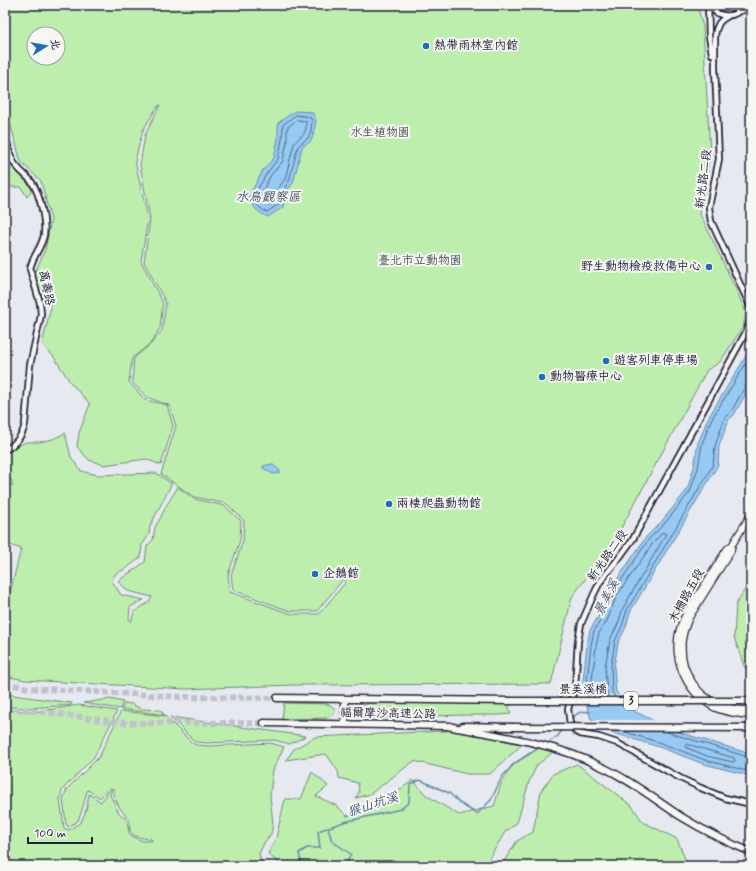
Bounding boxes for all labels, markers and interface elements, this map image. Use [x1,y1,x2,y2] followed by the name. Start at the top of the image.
[26,26,66,66] north arrow
[47,38,63,51] text: 北
[434,38,518,54] place label: 熱帶雨林室內館
[421,41,431,51] marker: 熱帶雨林室內館
[350,125,410,141] park label: 水生植物園
[692,148,716,210] street label: 新光路二段
[235,189,301,206] water label: 水鳥觀察區
[378,253,462,269] park label: 臺北市立動物園
[581,259,701,275] place label: 野生動物檢疫救傷中心
[704,262,714,272] marker: 野生動物檢疫救傷中心
[34,269,58,307] street label: 萬壽路
[614,353,698,369] place label: 遊客列車停車場
[601,356,611,366] marker: 遊客列車停車場
[550,369,622,385] place label: 動物醫療中心
[537,372,547,382] marker: 動物醫療中心
[397,496,481,512] place label: 兩棲爬蟲動物館
[384,499,394,509] marker: 兩棲爬蟲動物館
[584,527,632,585] street label: 新光路二段
[323,566,359,582] place label: 企鵝館
[665,566,709,626] street label: 木柵路五段
[310,569,320,579] marker: 企鵝館
[591,576,624,619] water label: 景美溪
[559,682,607,698] street label: 景美溪橋
[624,692,638,710] road number: 3
[340,705,436,723] street label: 福爾摩沙高速公路
[346,789,401,821] water label: 猴山坑溪
[28,819,92,845] scale bar
[34,826,66,842] text: 100 m

